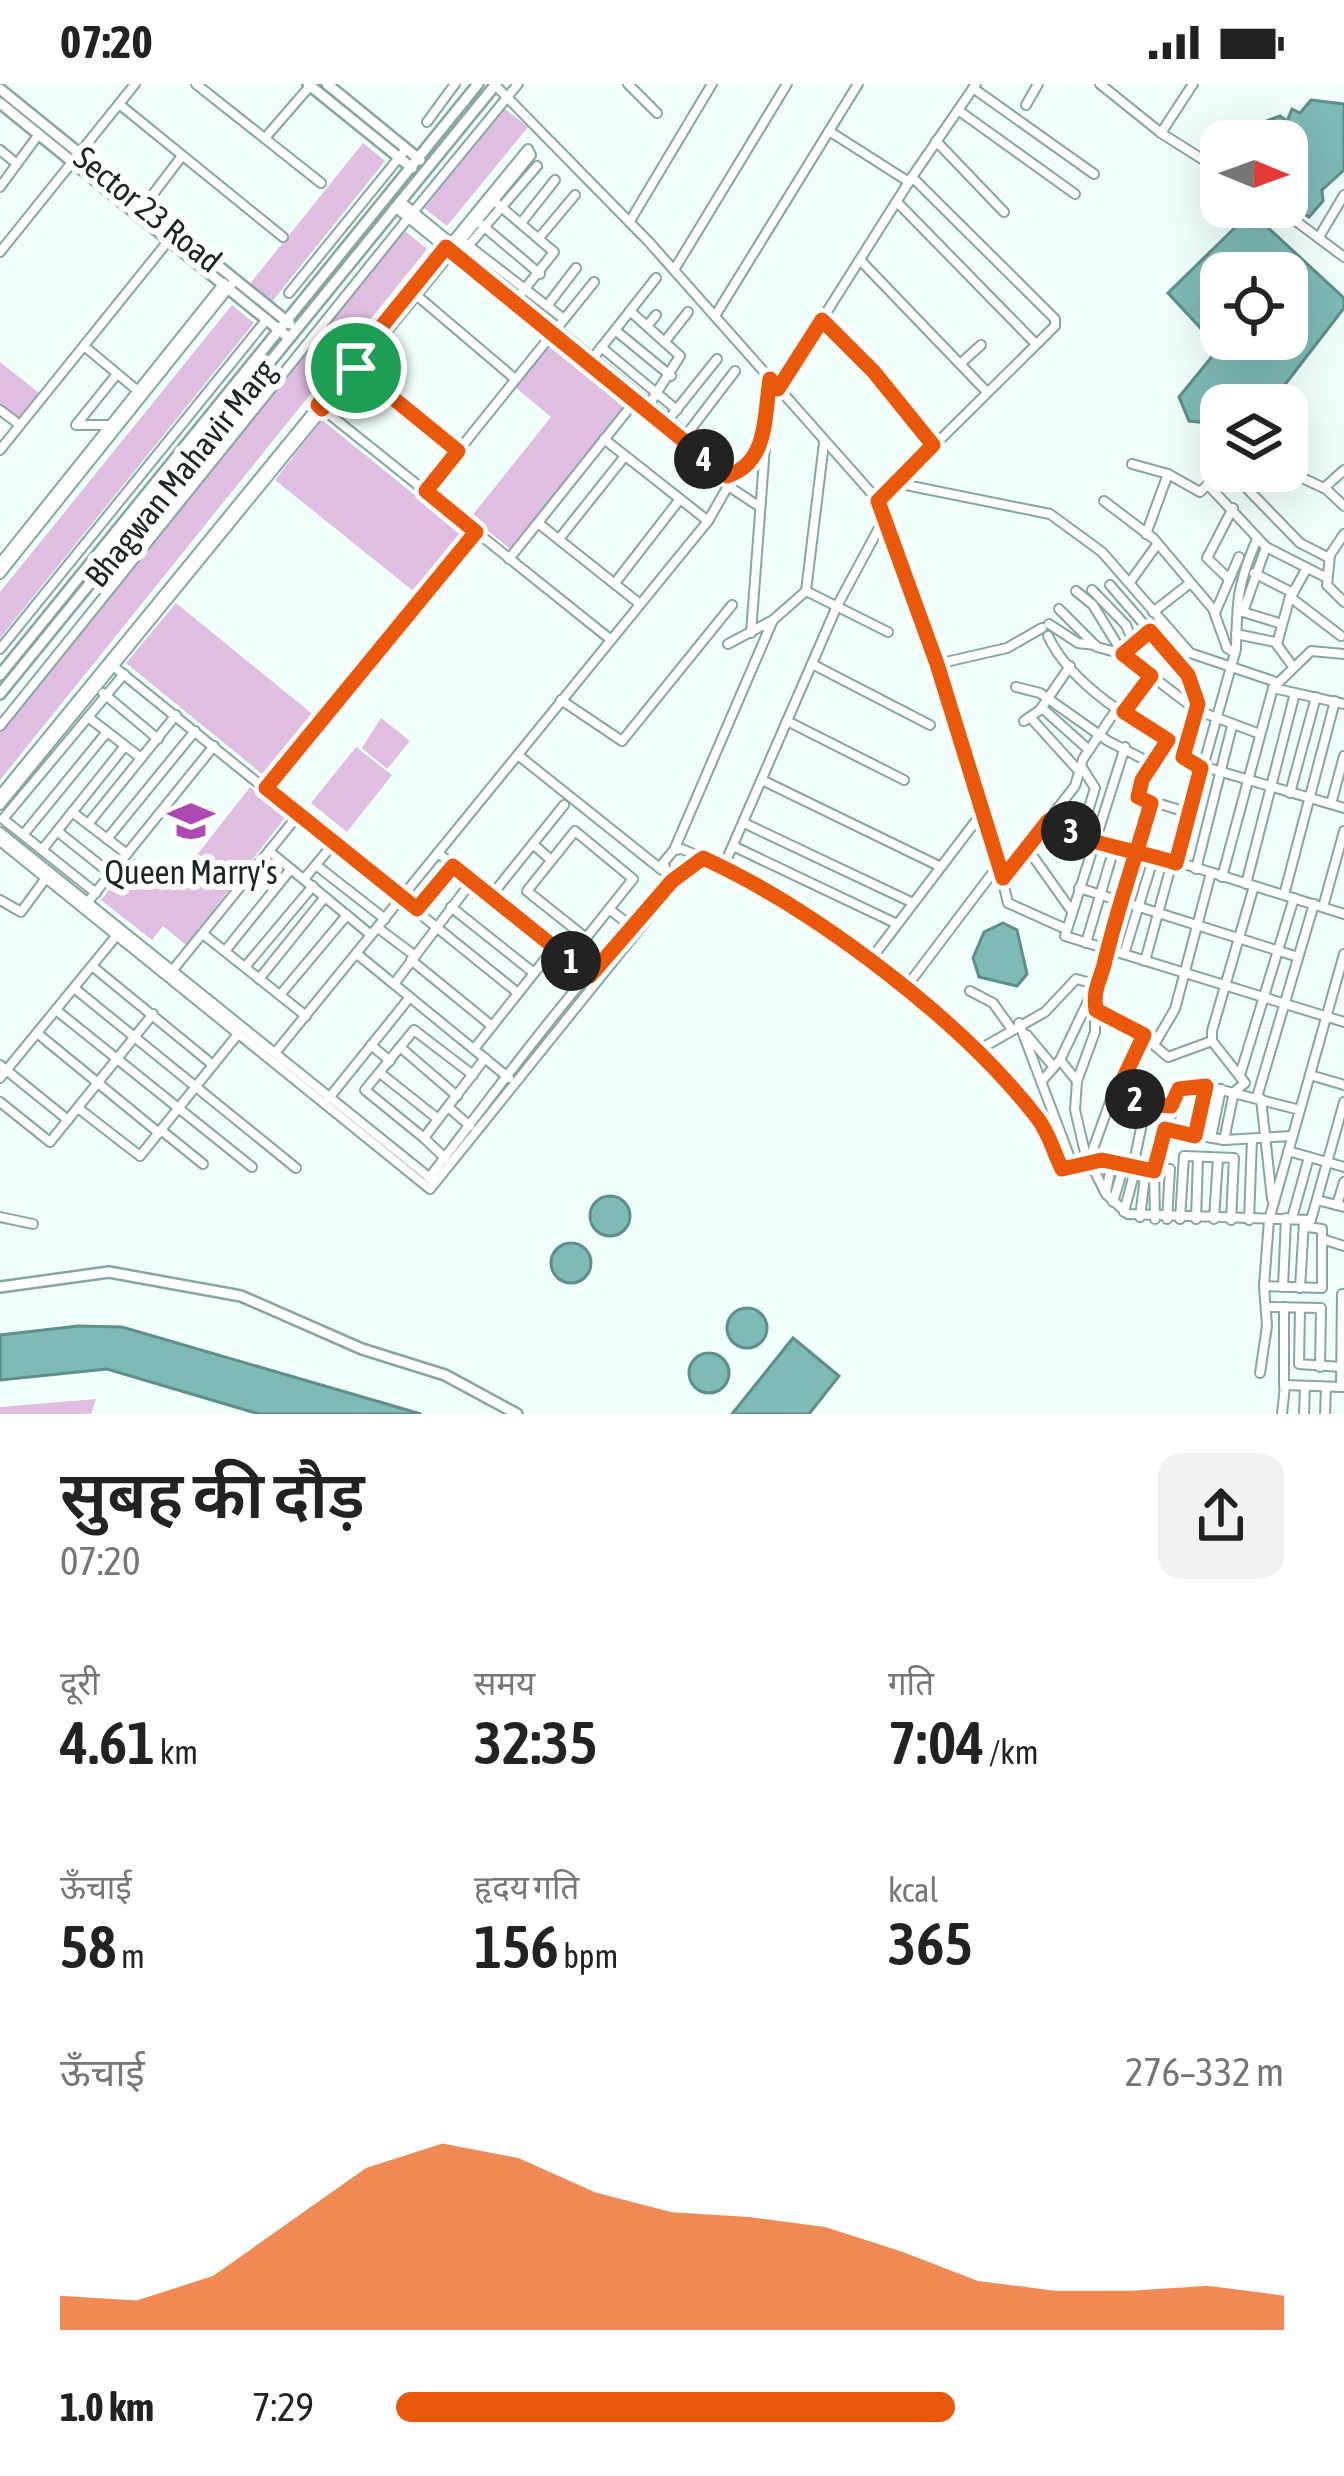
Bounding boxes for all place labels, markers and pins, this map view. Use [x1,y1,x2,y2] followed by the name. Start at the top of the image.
[305,317,407,419] pin
[674,429,734,489] pin: 4
[166,796,216,846] school or university icon: Queen Marry's
[1041,801,1101,861] pin: 3
[104,853,278,891] place label: Queen Marry's
[541,931,601,991] pin: 1
[1105,1069,1165,1129] pin: 2

